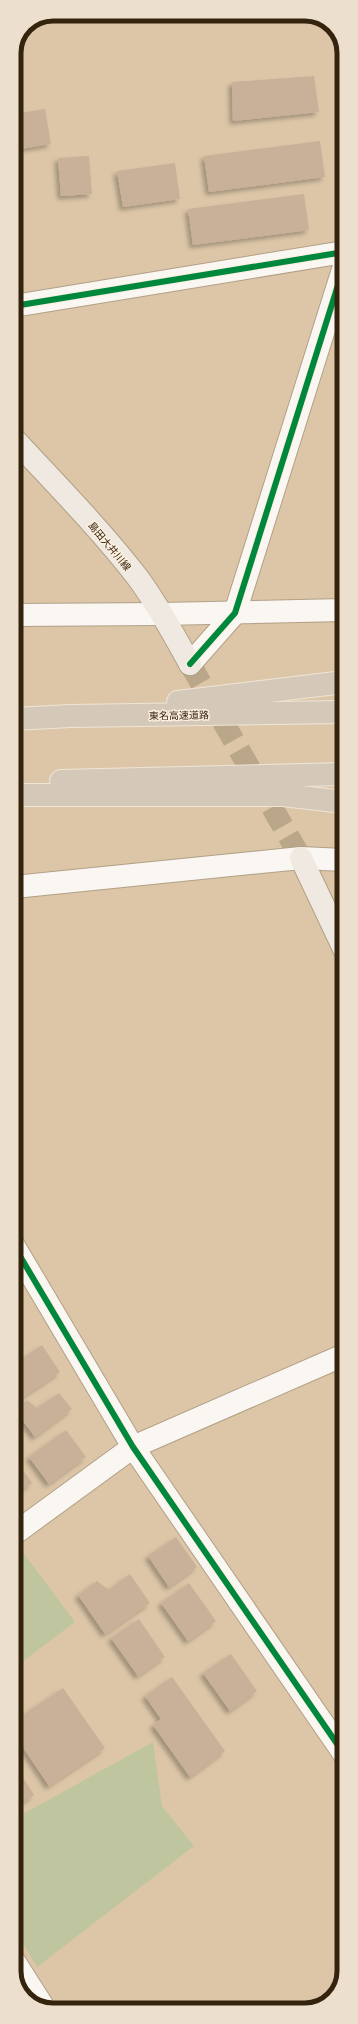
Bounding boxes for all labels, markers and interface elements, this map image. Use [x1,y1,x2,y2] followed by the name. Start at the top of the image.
[86,520,133,573] street label: 島田大井川線
[149,709,209,722] street label: 東名高速道路

